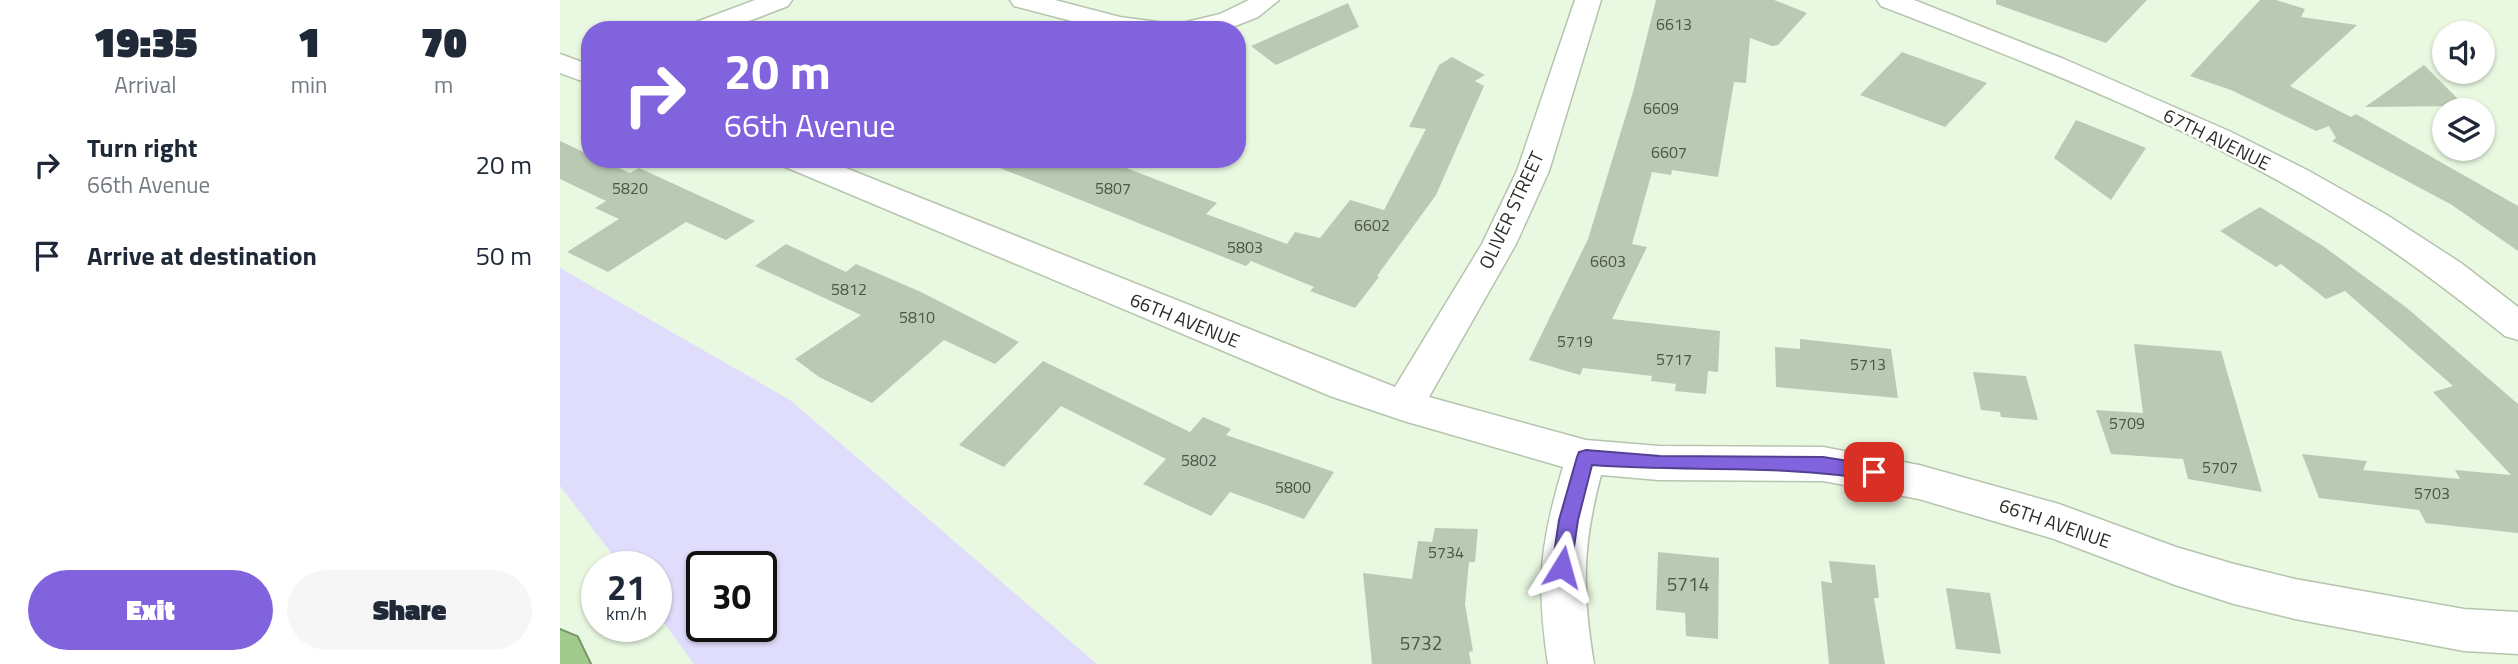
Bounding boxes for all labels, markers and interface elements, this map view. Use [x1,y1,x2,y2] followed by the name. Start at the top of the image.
[93,9,198,73] text: 19:35
[298,9,321,73] text: 1
[421,9,467,73] text: 70
[1656,12,1692,36] house number: 6613
[2432,21,2495,161] map controls
[2432,21,2495,84] button: sound
[724,33,831,108] text: 20 m
[609,49,700,140] icon: right
[114,67,177,102] text: Arrival
[291,67,327,102] text: min
[434,67,453,102] text: m
[1643,96,1679,120] house number: 6609
[2432,98,2495,161] button: layers
[2159,100,2276,177] street label: 67TH AVENUE
[724,101,895,149] text: 66th Avenue
[87,128,198,167] text: Turn right
[1651,140,1687,164] house number: 6607
[475,145,532,184] text: 20 m
[28,146,66,184] icon: right
[1471,146,1550,273] street label: OLIVER STREET
[87,167,210,202] text: 66th Avenue
[612,176,648,200] house number: 5820
[1095,176,1131,200] house number: 5807
[1354,213,1390,237] house number: 6602
[1227,235,1263,259] house number: 5803
[87,236,317,275] text: Arrive at destination
[475,236,532,275] text: 50 m
[28,237,66,275] icon: arrive
[1590,249,1626,273] house number: 6603
[831,277,867,301] house number: 5812
[1126,284,1245,355] street label: 66TH AVENUE
[899,305,935,329] house number: 5810
[1557,329,1593,353] house number: 5719
[1656,347,1692,371] house number: 5717
[1850,352,1886,376] house number: 5713
[2109,411,2145,435] house number: 5709
[1844,442,1904,502] pin
[1181,448,1217,472] house number: 5802
[1855,453,1893,491] icon: arrive
[2202,455,2238,479] house number: 5707
[1275,475,1311,499] house number: 5800
[2414,481,2450,505] house number: 5703
[1995,490,2115,555] street label: 66TH AVENUE
[1525,530,1599,604] position arrow
[1428,540,1464,564] house number: 5734
[686,551,777,642] speed limit sign: 30
[607,560,646,614] text: 21
[1667,569,1709,598] house number: 5714
[28,570,273,650] button: Exit
[287,570,532,650] button: Share
[606,600,647,627] text: km/h
[1400,628,1442,657] house number: 5732

